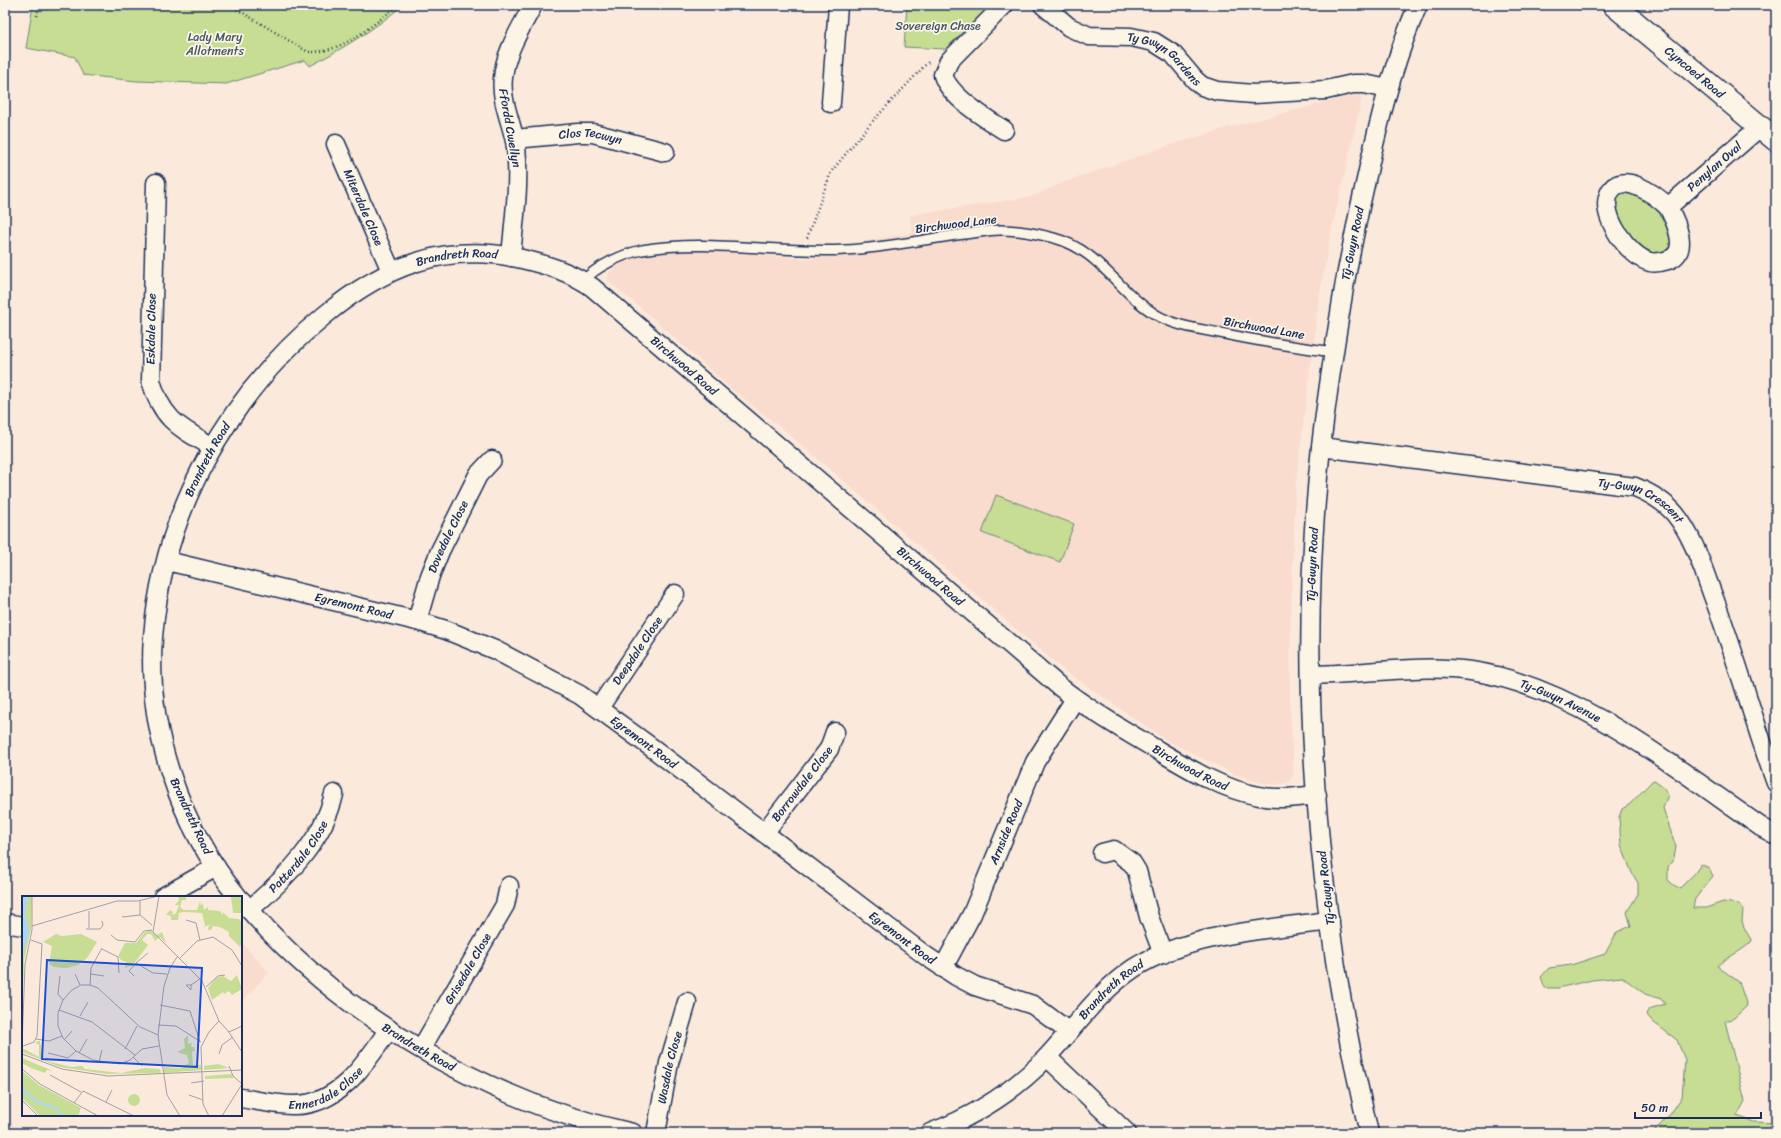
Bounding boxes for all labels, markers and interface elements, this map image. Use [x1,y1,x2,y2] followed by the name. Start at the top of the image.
[895,15,981,37] park label: Sovereign Chase
[185,26,244,62] park label: Lady Mary Allotments
[1127,26,1207,92] street label: Ty Gwyn Gardens
[1659,40,1730,105] street label: Cyncoed Road
[492,87,528,170] street label: Ffordd Cwellyn
[558,122,625,151] street label: Clos Tecwyn
[1682,136,1748,197] street label: Penylan Oval
[337,165,390,250] street label: Miterdale Close
[1335,203,1371,282] street label: Tŷ-Gwyn Road
[914,208,998,240] street label: Birchwood Lane
[413,242,501,273] street label: Brandreth Road
[139,293,163,365] street label: Eskdale Close
[1222,310,1306,346] street label: Birchwood Lane
[645,330,724,402] street label: Birchwood Road
[178,416,238,501] street label: Brandreth Road
[1597,471,1690,529] street label: Ty-Gwyn Crescent
[421,496,475,576] street label: Dovedale Close
[1300,525,1325,602] street label: Tŷ-Gwyn Road
[891,541,970,612] street label: Birchwood Road
[312,586,396,626] street label: Egremont Road
[606,611,669,690] street label: Deepdale Close
[1517,673,1605,729] street label: Ty-Gwyn Avenue
[605,710,683,775] street label: Egremont Road
[1148,738,1232,797] street label: Birchwood Road
[765,741,839,827] street label: Borrowdale Close
[164,774,219,860] street label: Brandreth Road
[982,795,1030,869] street label: Arnside Road
[263,816,334,898] street label: Patterdale Close
[1310,848,1341,926] street label: Tŷ-Gwyn Road
[22,896,242,1116] inset map
[864,905,941,971] street label: Egremont Road
[438,928,498,1009] street label: Grisedale Close
[1073,953,1149,1025] street label: Brandreth Road
[377,1017,461,1078] street label: Brandreth Road
[651,1028,689,1106] street label: Wasdale Close
[288,1061,369,1116] street label: Ennerdale Close
[1635,1094,1761,1120] scale bar
[1641,1097,1668,1119] text: 50 m

